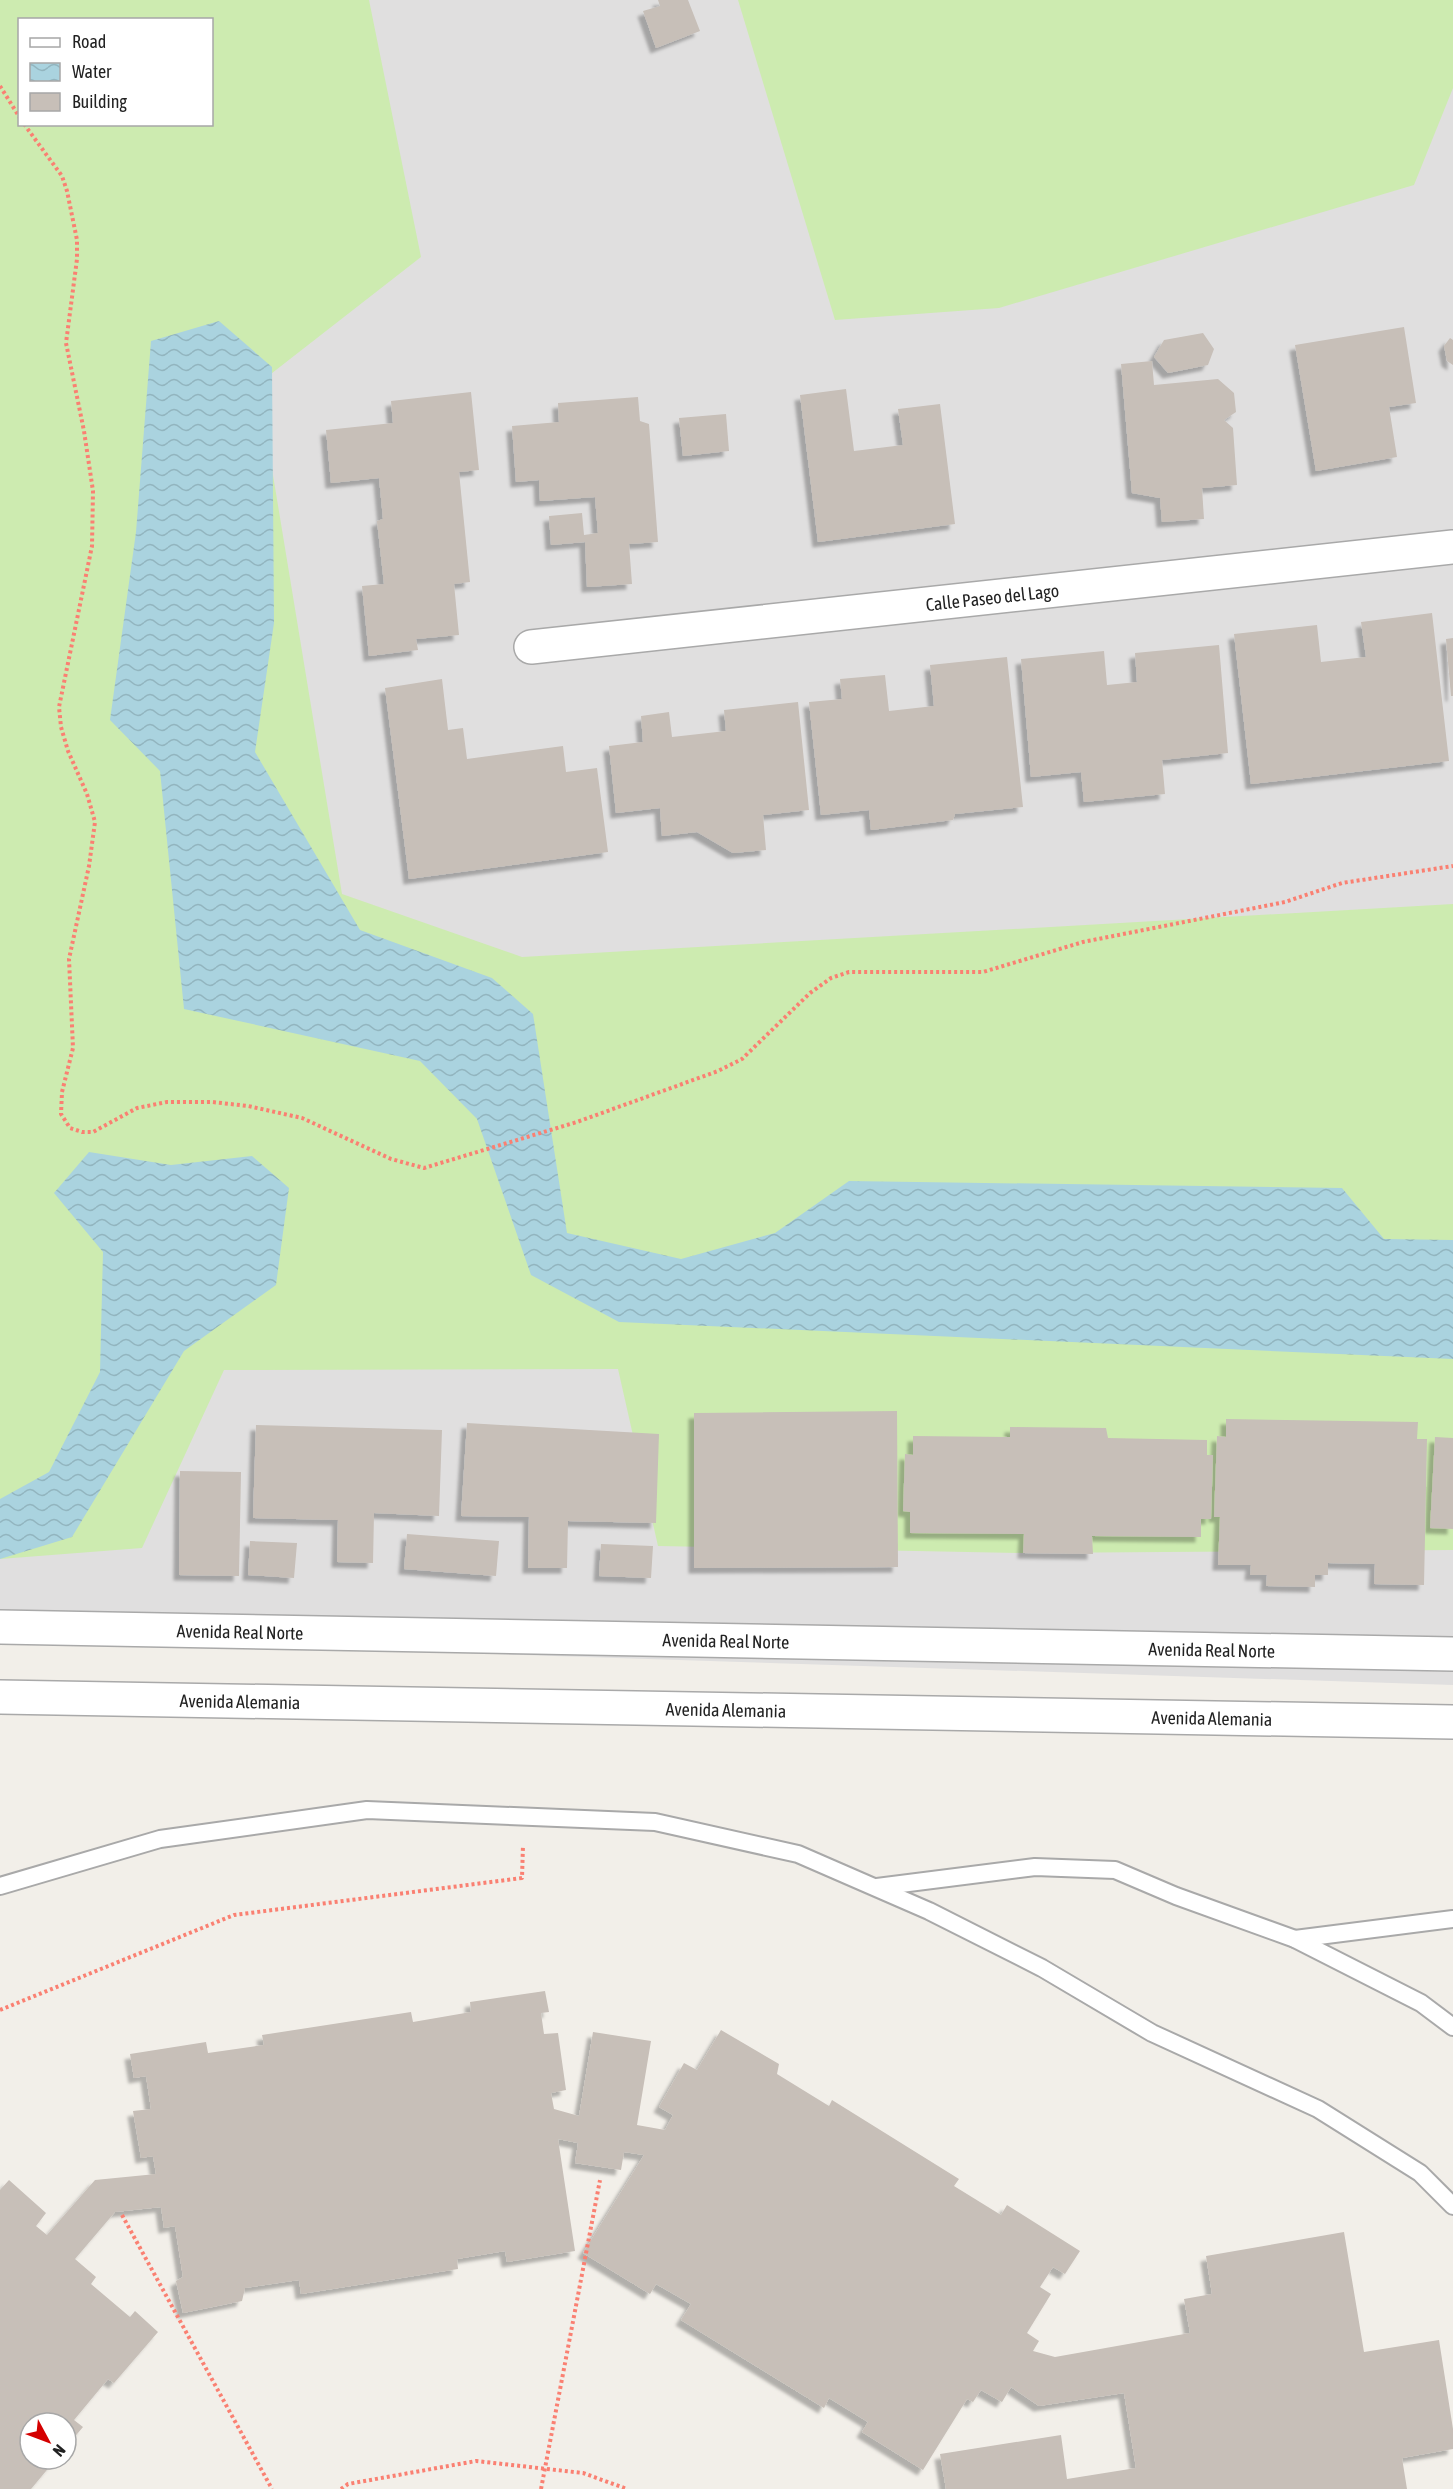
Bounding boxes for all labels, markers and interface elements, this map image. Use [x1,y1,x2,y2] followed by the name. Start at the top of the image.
[18,18,213,126] legend
[72,31,106,52] text: Road
[72,61,112,82] text: Water
[72,91,127,112] text: Building
[925,579,1060,615] street label: Calle Paseo del Lago
[176,1620,304,1643] street label: Avenida Real Norte
[662,1629,789,1652] street label: Avenida Real Norte
[1148,1638,1275,1661] street label: Avenida Real Norte
[179,1690,301,1713] street label: Avenida Alemania
[665,1698,786,1721] street label: Avenida Alemania
[1151,1706,1272,1729] street label: Avenida Alemania
[18,2411,78,2471] north arrow
[49,2441,69,2460] text: N

